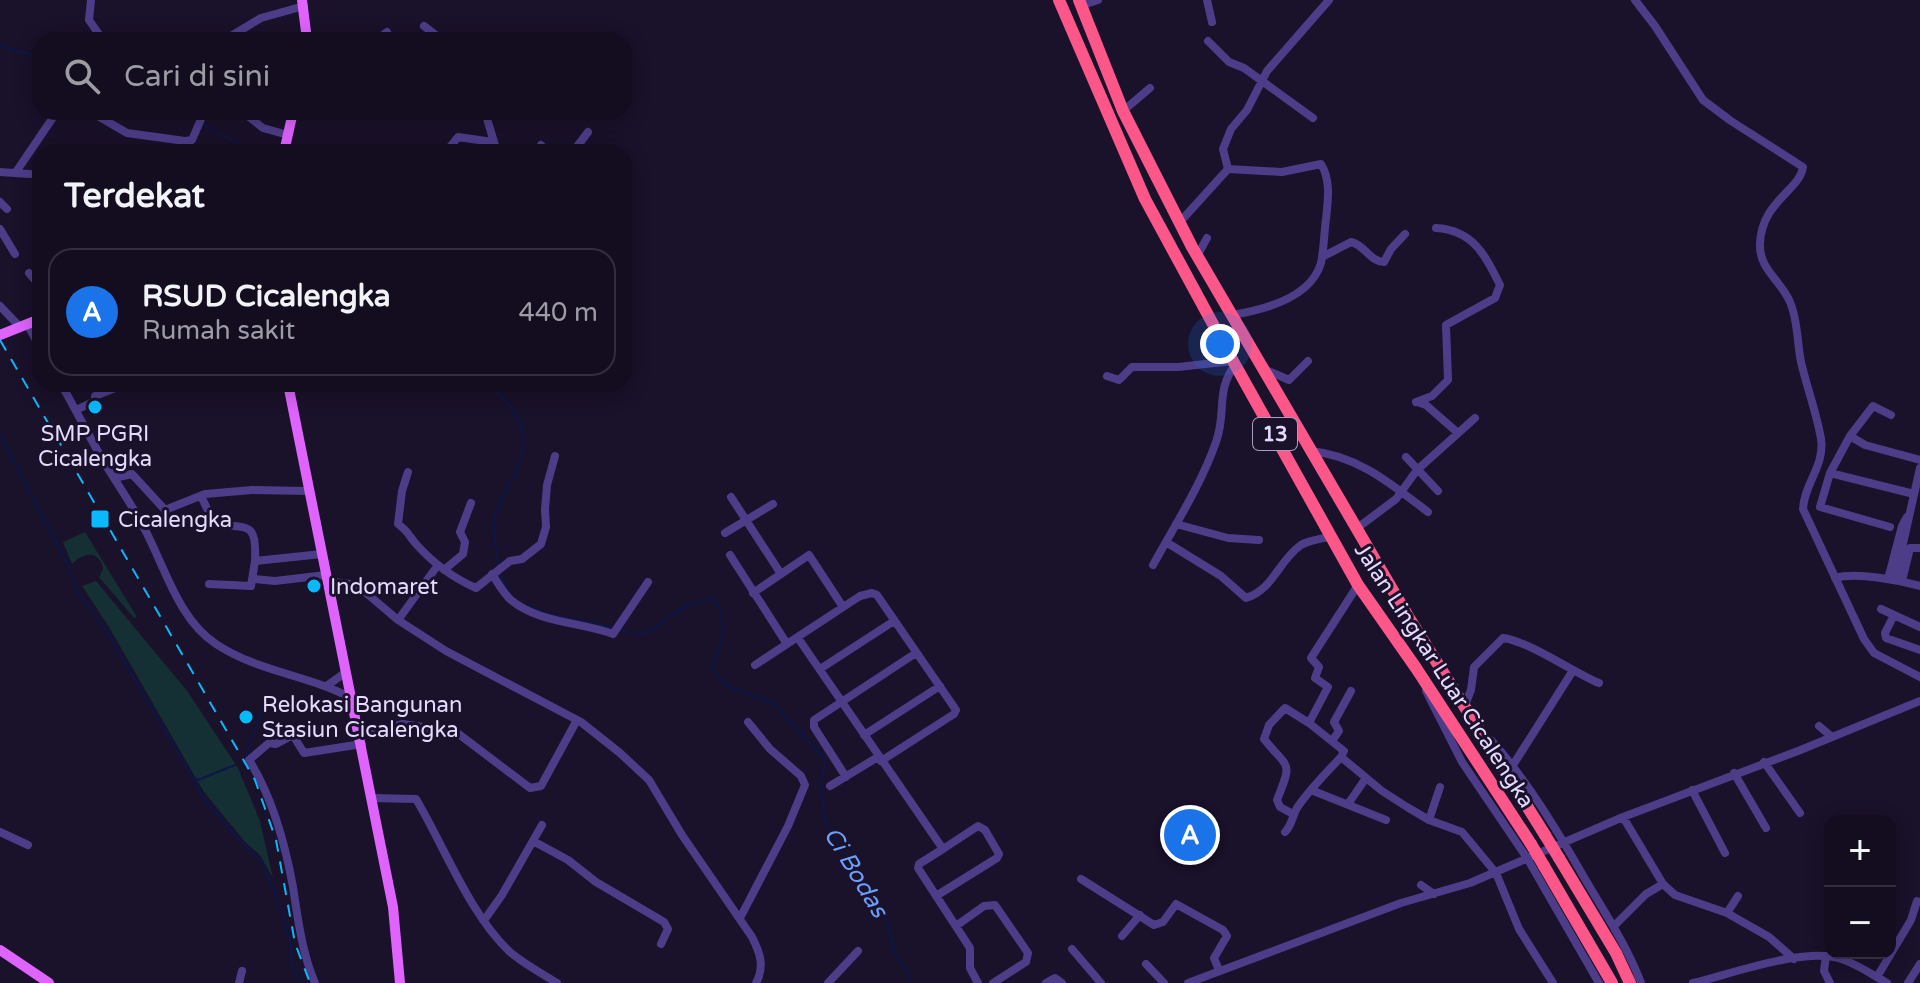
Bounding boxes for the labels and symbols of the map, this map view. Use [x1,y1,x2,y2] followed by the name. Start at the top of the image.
[1200,324,1240,364] your location
[86,398,104,416] marker: SMP PGRI Cicalengka
[1253,418,1297,450] road number: 13
[38,421,152,472] place label: SMP PGRI Cicalengka
[118,507,232,533] place label: Cicalengka
[89,508,111,530] marker: Cicalengka
[1349,538,1540,813] street label: Jalan Lingkar Luar Cicalengka
[330,574,438,600] place label: Indomaret
[305,577,323,595] marker: Indomaret
[262,692,462,743] place label: Relokasi Bangunan Stasiun Cicalengka
[237,708,255,726] marker: Relokasi Bangunan Stasiun Cicalengka
[1164,805,1216,865] pin: A
[817,822,895,924] water label: Ci Bodas

